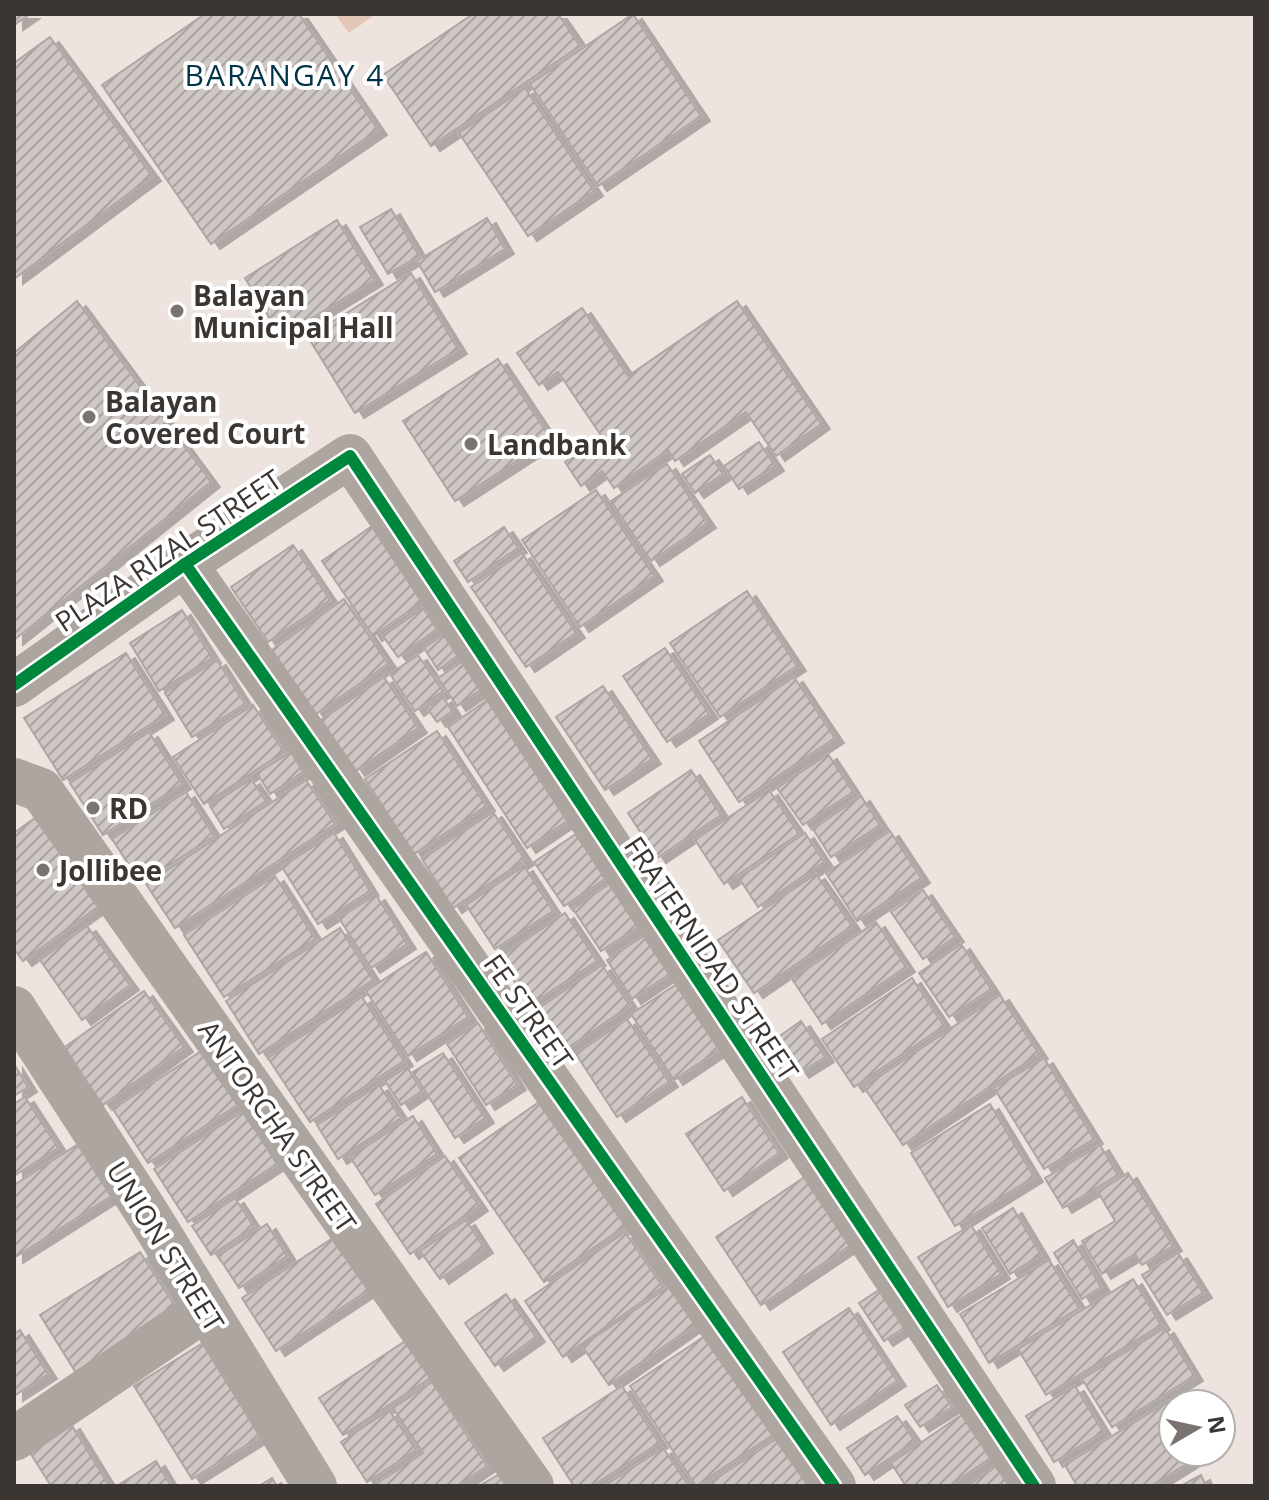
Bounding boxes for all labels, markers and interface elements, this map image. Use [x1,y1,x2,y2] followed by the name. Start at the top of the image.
[185,54,385,95] district label: BARANGAY 4
[193,276,394,346] place label: Balayan Municipal Hall
[168,302,186,320] marker: Balayan Municipal Hall
[105,382,305,452] place label: Balayan Covered Court
[80,408,98,426] marker: Balayan Covered Court
[487,425,627,463] place label: Landbank
[462,435,480,453] marker: Landbank
[47,460,289,640] street label: PLAZA RIZAL STREET
[109,789,148,827] place label: RD
[84,799,102,817] marker: RD
[616,828,808,1088] street label: FRATERNIDAD STREET
[56,851,162,889] place label: Jollibee
[34,861,52,879] marker: Jollibee
[476,946,583,1076] street label: FE STREET
[190,1012,366,1240] street label: ANTORCHA STREET
[98,1154,234,1339] street label: UNION STREET
[1157,1388,1237,1468] north arrow
[1202,1414,1234,1436] text: N

